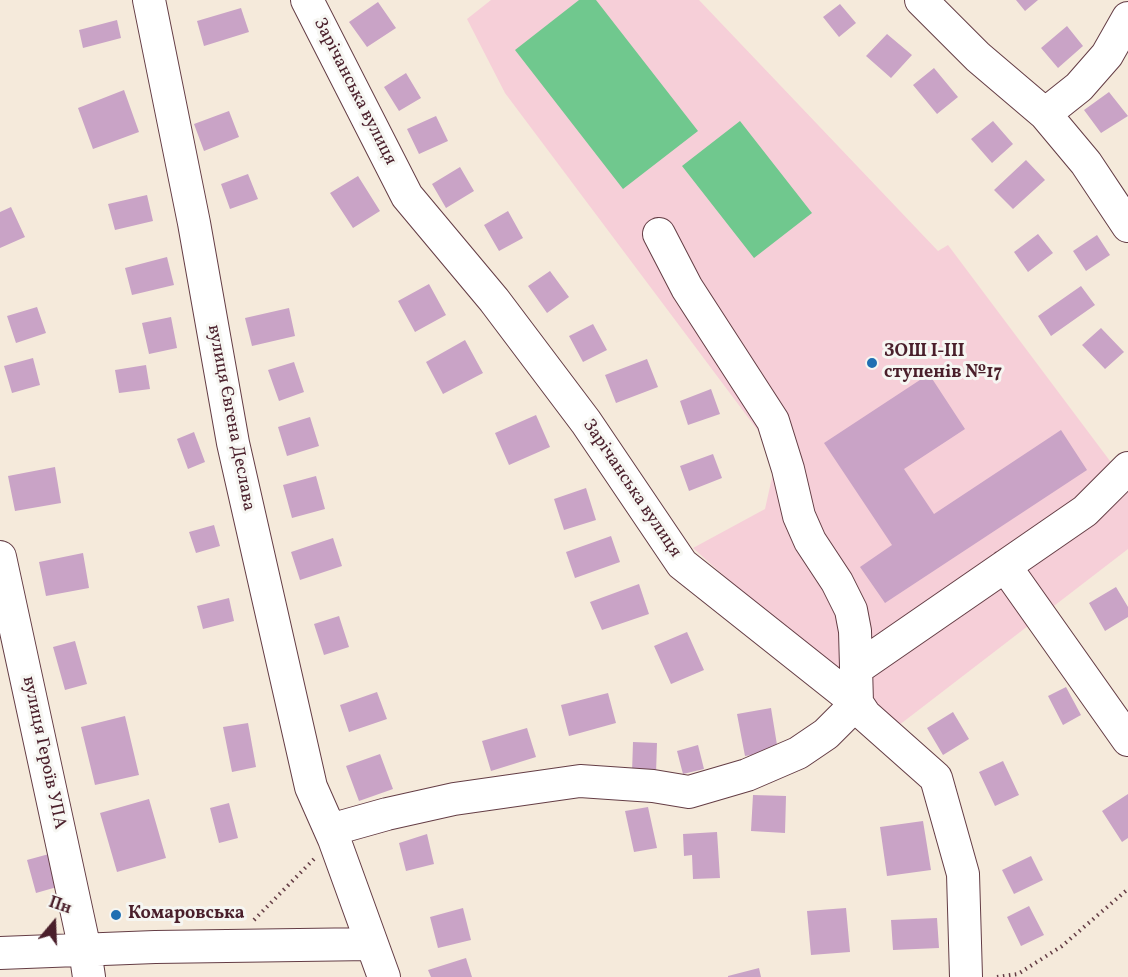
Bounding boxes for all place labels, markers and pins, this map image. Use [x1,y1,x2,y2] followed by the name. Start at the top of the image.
[884,342,1002,385] place label: ЗОШ І-ІІІ ступенів №17
[865,356,879,370] marker: ЗОШ І-ІІІ ступенів №17
[128,904,245,926] place label: Комаровська
[109,908,123,922] marker: Комаровська

